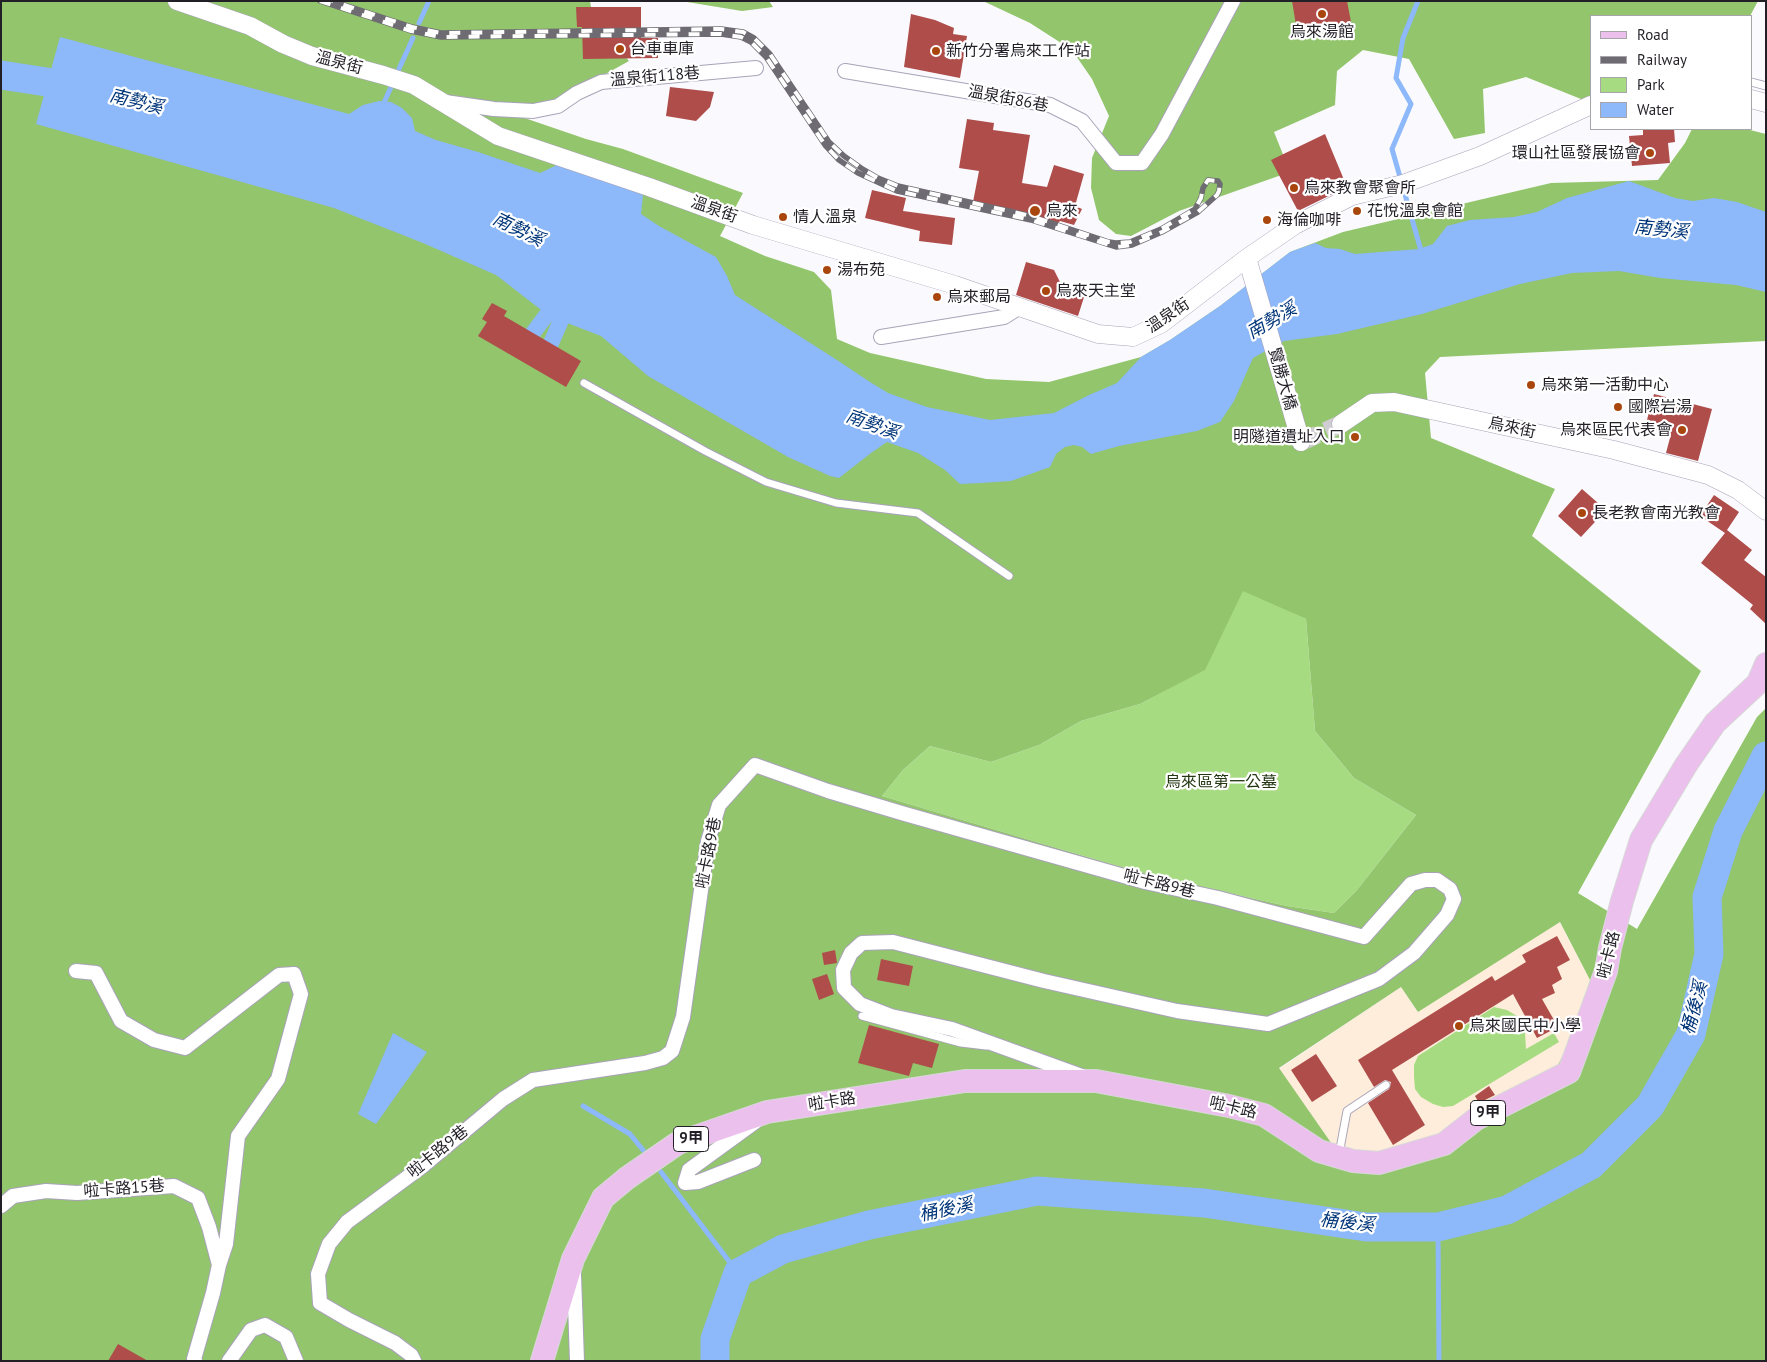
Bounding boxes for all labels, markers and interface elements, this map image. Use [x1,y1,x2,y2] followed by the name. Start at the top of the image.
[1316,8,1328,20] marker: 烏來湯館
[1590,15,1752,130] legend
[1290,22,1354,42] place label: 烏來湯館
[1637,25,1669,44] text: Road
[630,39,694,59] place label: 台車車庫
[946,41,1090,61] place label: 新竹分署烏來工作站
[614,43,626,55] marker: 台車車庫
[930,45,942,57] marker: 新竹分署烏來工作站
[313,48,365,78] street label: 溫泉街
[1637,50,1687,69] text: Railway
[609,64,701,90] street label: 溫泉街118巷
[1637,75,1665,94] text: Park
[966,82,1050,116] street label: 溫泉街86巷
[107,85,165,119] water label: 南勢溪
[1637,100,1674,119] text: Water
[1512,143,1640,163] place label: 環山社區發展協會
[1644,147,1656,159] marker: 環山社區發展協會
[1304,178,1416,198] place label: 烏來教會聚會所
[1288,182,1300,194] marker: 烏來教會聚會所
[688,193,740,227] street label: 溫泉街
[1046,201,1078,221] place label: 烏來
[1367,201,1463,221] place label: 花悅溫泉會館
[1028,204,1042,218] marker: 烏來
[1351,205,1363,217] marker: 花悅溫泉會館
[793,207,857,227] place label: 情人溫泉
[489,208,547,252] water label: 南勢溪
[1277,210,1341,230] place label: 海倫咖啡
[777,211,789,223] marker: 情人溫泉
[1261,214,1273,226] marker: 海倫咖啡
[1633,216,1689,244] water label: 南勢溪
[837,260,885,280] place label: 湯布苑
[821,264,833,276] marker: 湯布苑
[1056,281,1136,301] place label: 烏來天主堂
[1040,285,1052,297] marker: 烏來天主堂
[947,287,1011,307] place label: 烏來郵局
[931,291,943,303] marker: 烏來郵局
[1143,295,1193,337] street label: 溫泉街
[1243,298,1301,344] water label: 南勢溪
[1264,346,1300,412] street label: 覽勝大橋
[1541,375,1669,395] place label: 烏來第一活動中心
[1525,379,1537,391] marker: 烏來第一活動中心
[1628,397,1692,417] place label: 國際岩湯
[1612,401,1624,413] marker: 國際岩湯
[843,406,901,444] water label: 南勢溪
[1487,414,1537,442] street label: 烏來街
[1560,420,1672,440] place label: 烏來區民代表會
[1676,424,1688,436] marker: 烏來區民代表會
[1233,427,1345,447] place label: 明隧道遺址入口
[1349,431,1361,443] marker: 明隧道遺址入口
[1592,503,1720,523] place label: 長老教會南光教會
[1576,507,1588,519] marker: 長老教會南光教會
[1165,772,1277,792] park label: 烏來區第一公墓
[693,815,725,891] street label: 啦卡路9巷
[1121,866,1197,902] street label: 啦卡路9巷
[1594,929,1624,981] street label: 啦卡路
[1678,979,1712,1037] water label: 桶後溪
[1469,1016,1581,1036] place label: 烏來國民中小學
[1453,1020,1465,1032] marker: 烏來國民中小學
[807,1089,857,1115] street label: 啦卡路
[1207,1093,1259,1123] street label: 啦卡路
[1470,1100,1506,1126] road number: 9甲
[404,1122,472,1182] street label: 啦卡路9巷
[674,1126,708,1152] road number: 9甲
[83,1177,165,1201] street label: 啦卡路15巷
[917,1194,975,1226] water label: 桶後溪
[1319,1209,1375,1237] water label: 桶後溪

